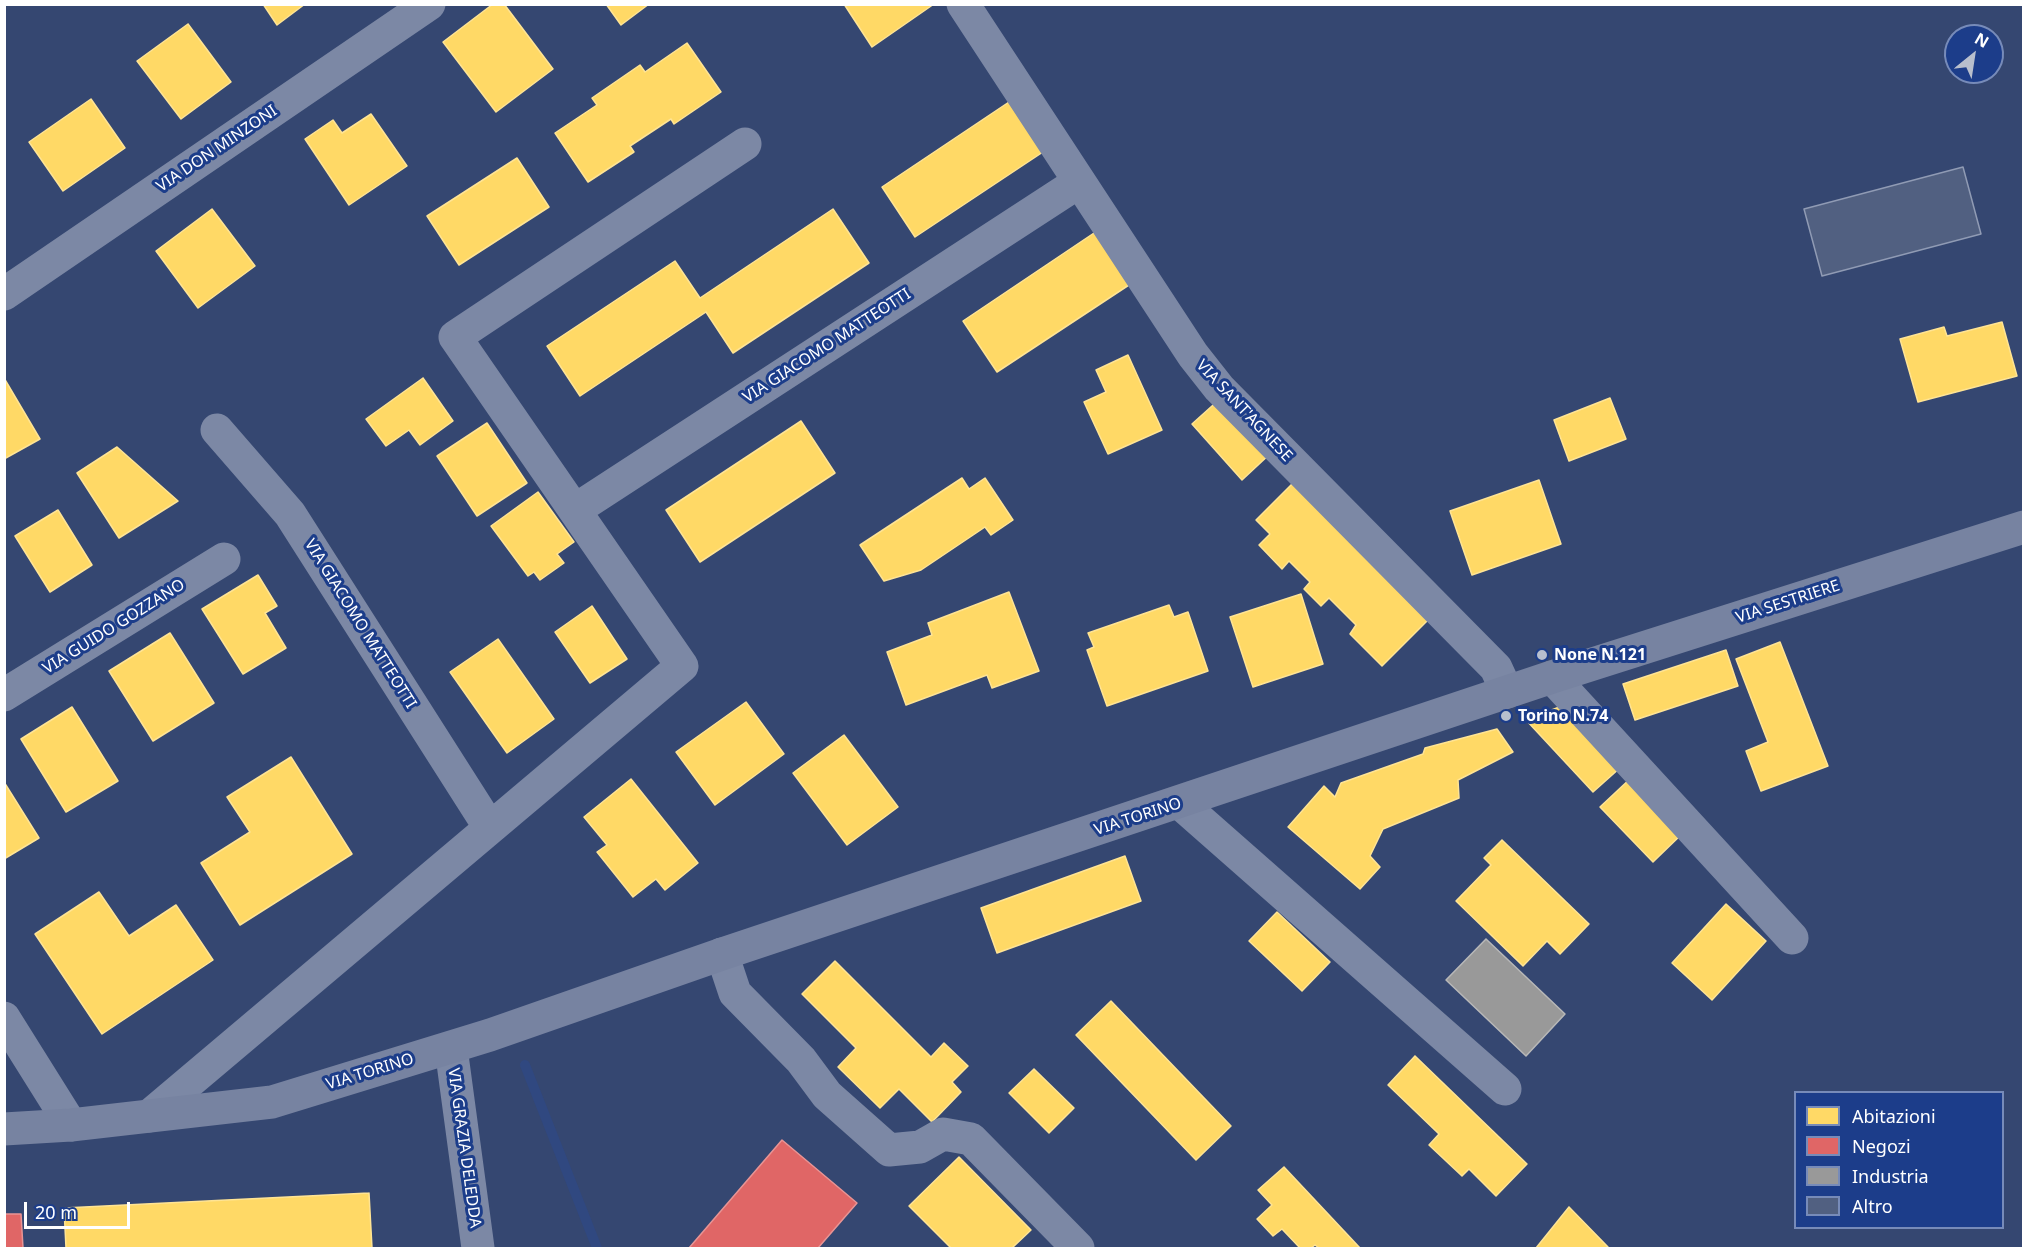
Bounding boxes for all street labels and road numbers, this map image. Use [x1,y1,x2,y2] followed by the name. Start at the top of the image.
[153,102,281,196] street label: VIA DON MINZONI
[740,285,914,407] street label: VIA GIACOMO MATTEOTTI
[1192,356,1296,466] street label: VIA SANT'AGNESE
[300,536,420,712] street label: VIA GIACOMO MATTEOTTI
[40,575,188,679] street label: VIA GUIDO GOZZANO
[1734,576,1842,628] street label: VIA SESTRIERE
[1092,794,1184,840] street label: VIA TORINO
[324,1050,416,1094] street label: VIA TORINO
[443,1067,485,1229] street label: VIA GRAZIA DELEDDA

